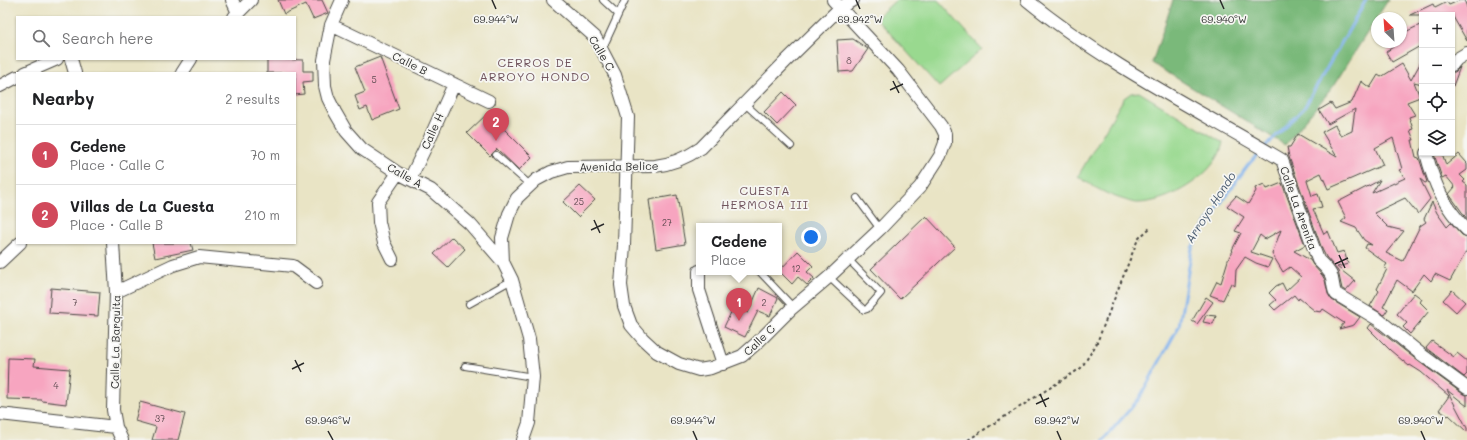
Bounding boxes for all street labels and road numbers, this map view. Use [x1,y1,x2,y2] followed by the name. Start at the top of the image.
[586,33,618,73] street label: Calle C
[390,48,430,78] street label: Calle B
[417,110,447,152] street label: Calle H
[579,158,659,174] street label: Avenida Belice
[385,159,425,191] street label: Calle A
[1277,164,1321,252] street label: Calle La Arenita
[107,295,123,389] street label: Calle La Barquita
[740,321,778,359] street label: Calle C

